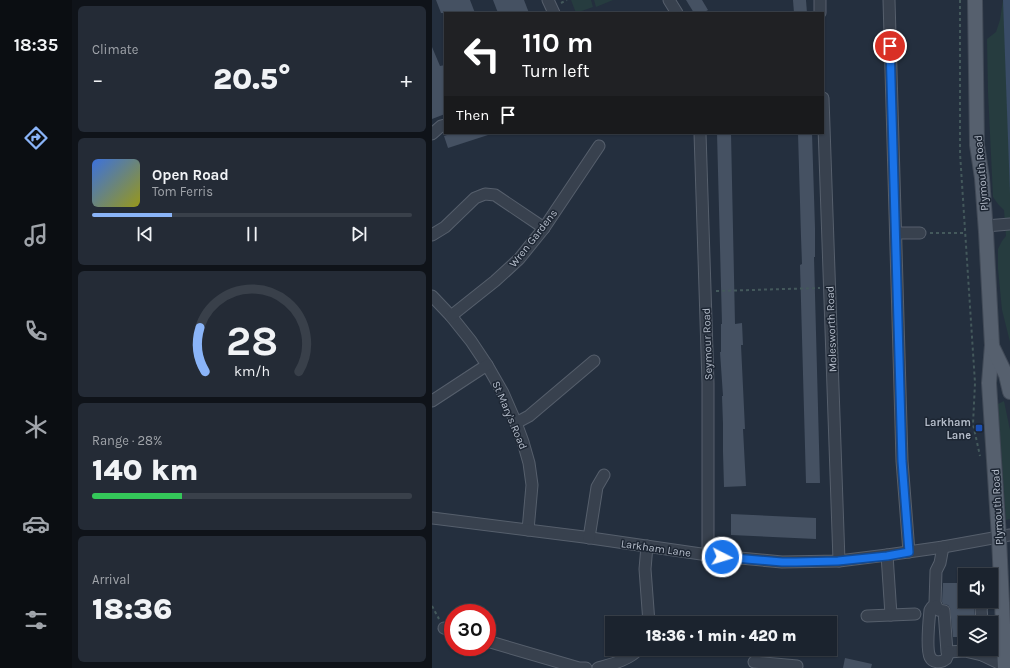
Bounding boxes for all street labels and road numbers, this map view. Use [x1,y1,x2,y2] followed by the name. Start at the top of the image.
[972,135,991,211] street label: Plymouth Road
[507,207,560,270] street label: Wren Gardens
[823,286,840,372] street label: Molesworth Road
[700,308,715,380] street label: Seymour Road
[489,379,530,451] street label: St Mary's Road
[989,469,1006,545] street label: Plymouth Road
[620,537,692,560] street label: Larkham Lane

